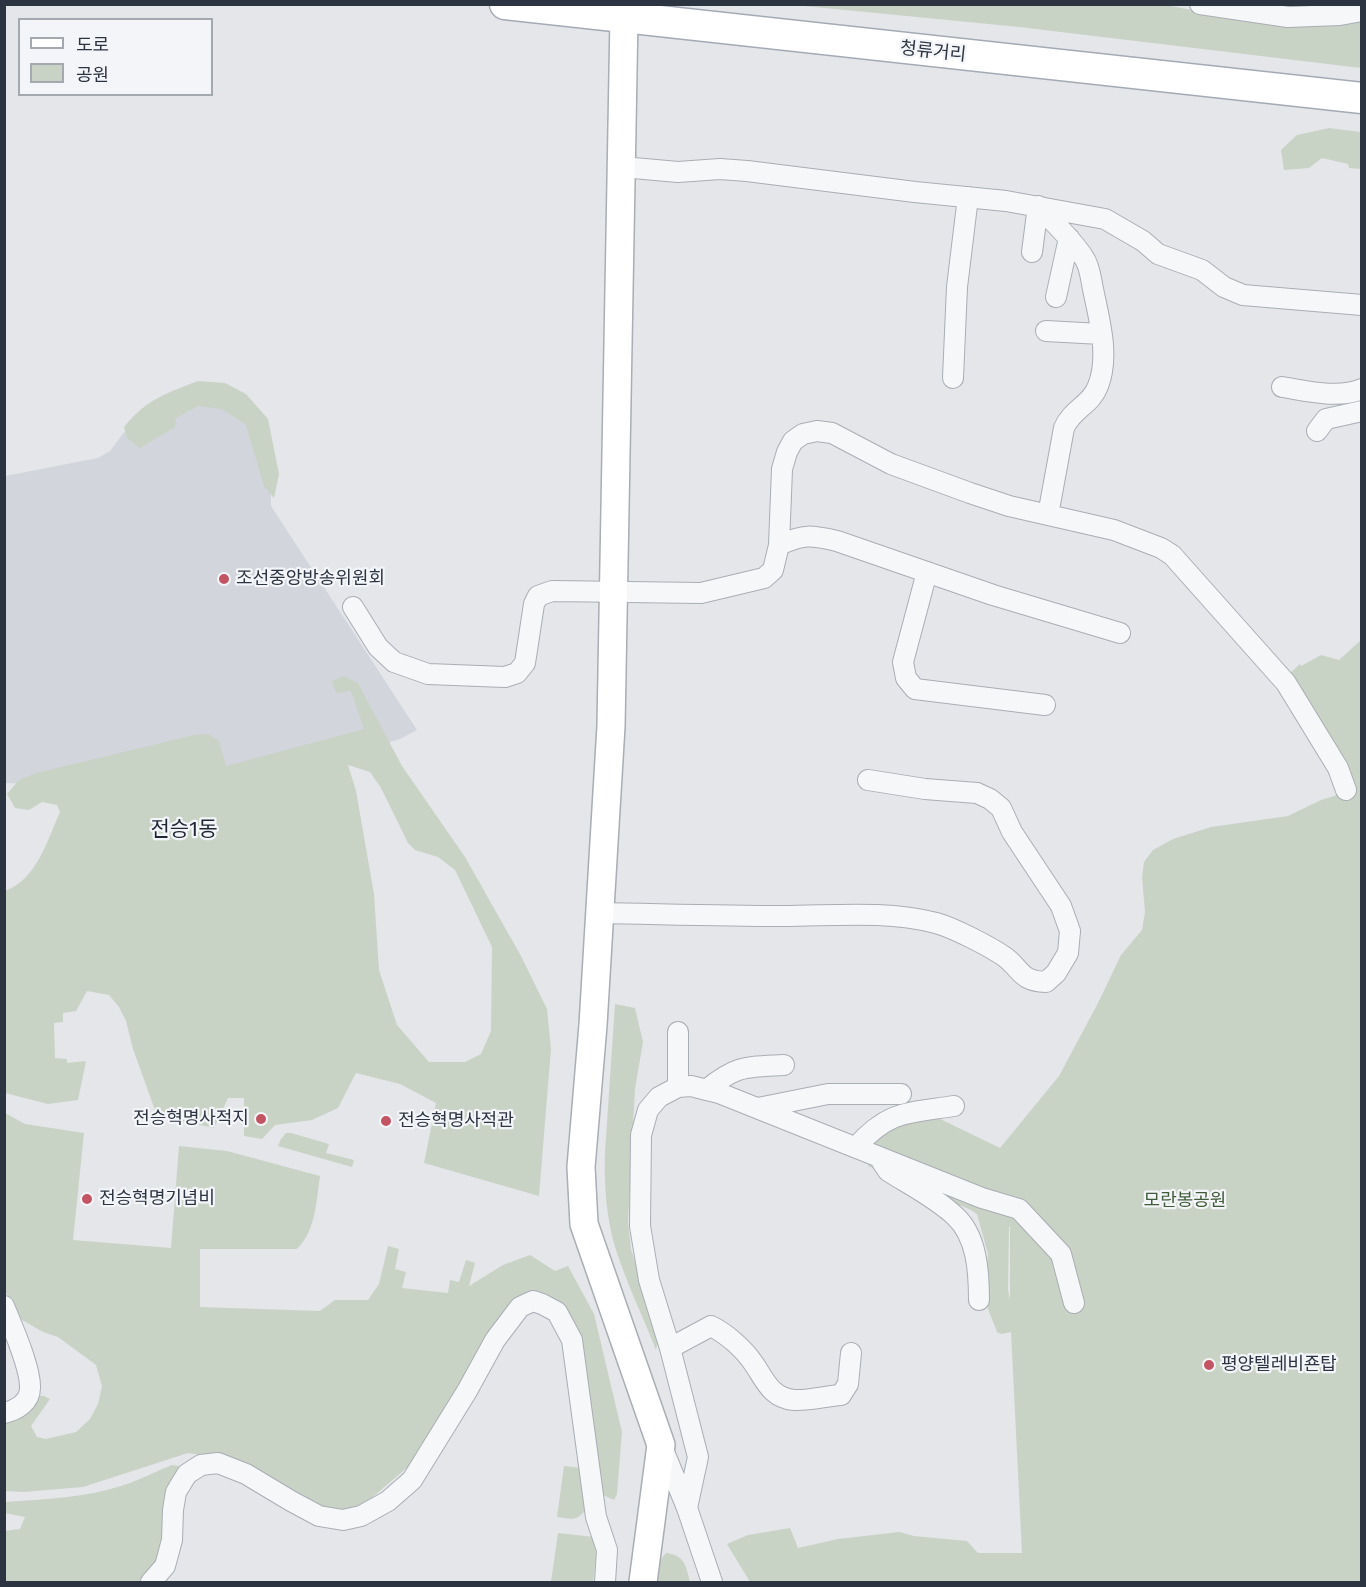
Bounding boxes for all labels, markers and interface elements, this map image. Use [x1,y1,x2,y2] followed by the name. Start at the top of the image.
[18,18,213,96] legend
[76,34,109,56] text: 도로
[899,38,967,66] street label: 청류거리
[76,64,109,86] text: 공원
[236,568,385,590] place label: 조선중앙방송위원회
[217,572,231,586] marker: 조선중앙방송위원회
[150,817,218,843] district label: 전승1동
[133,1108,249,1130] place label: 전승혁명사적지
[398,1110,514,1132] place label: 전승혁명사적관
[254,1112,268,1126] marker: 전승혁명사적지
[379,1114,393,1128] marker: 전승혁명사적관
[99,1188,215,1210] place label: 전승혁명기념비
[1144,1190,1226,1212] park label: 모란봉공원
[80,1192,94,1206] marker: 전승혁명기념비
[1221,1354,1337,1376] place label: 평양텔레비죤탑
[1202,1358,1216,1372] marker: 평양텔레비죤탑

